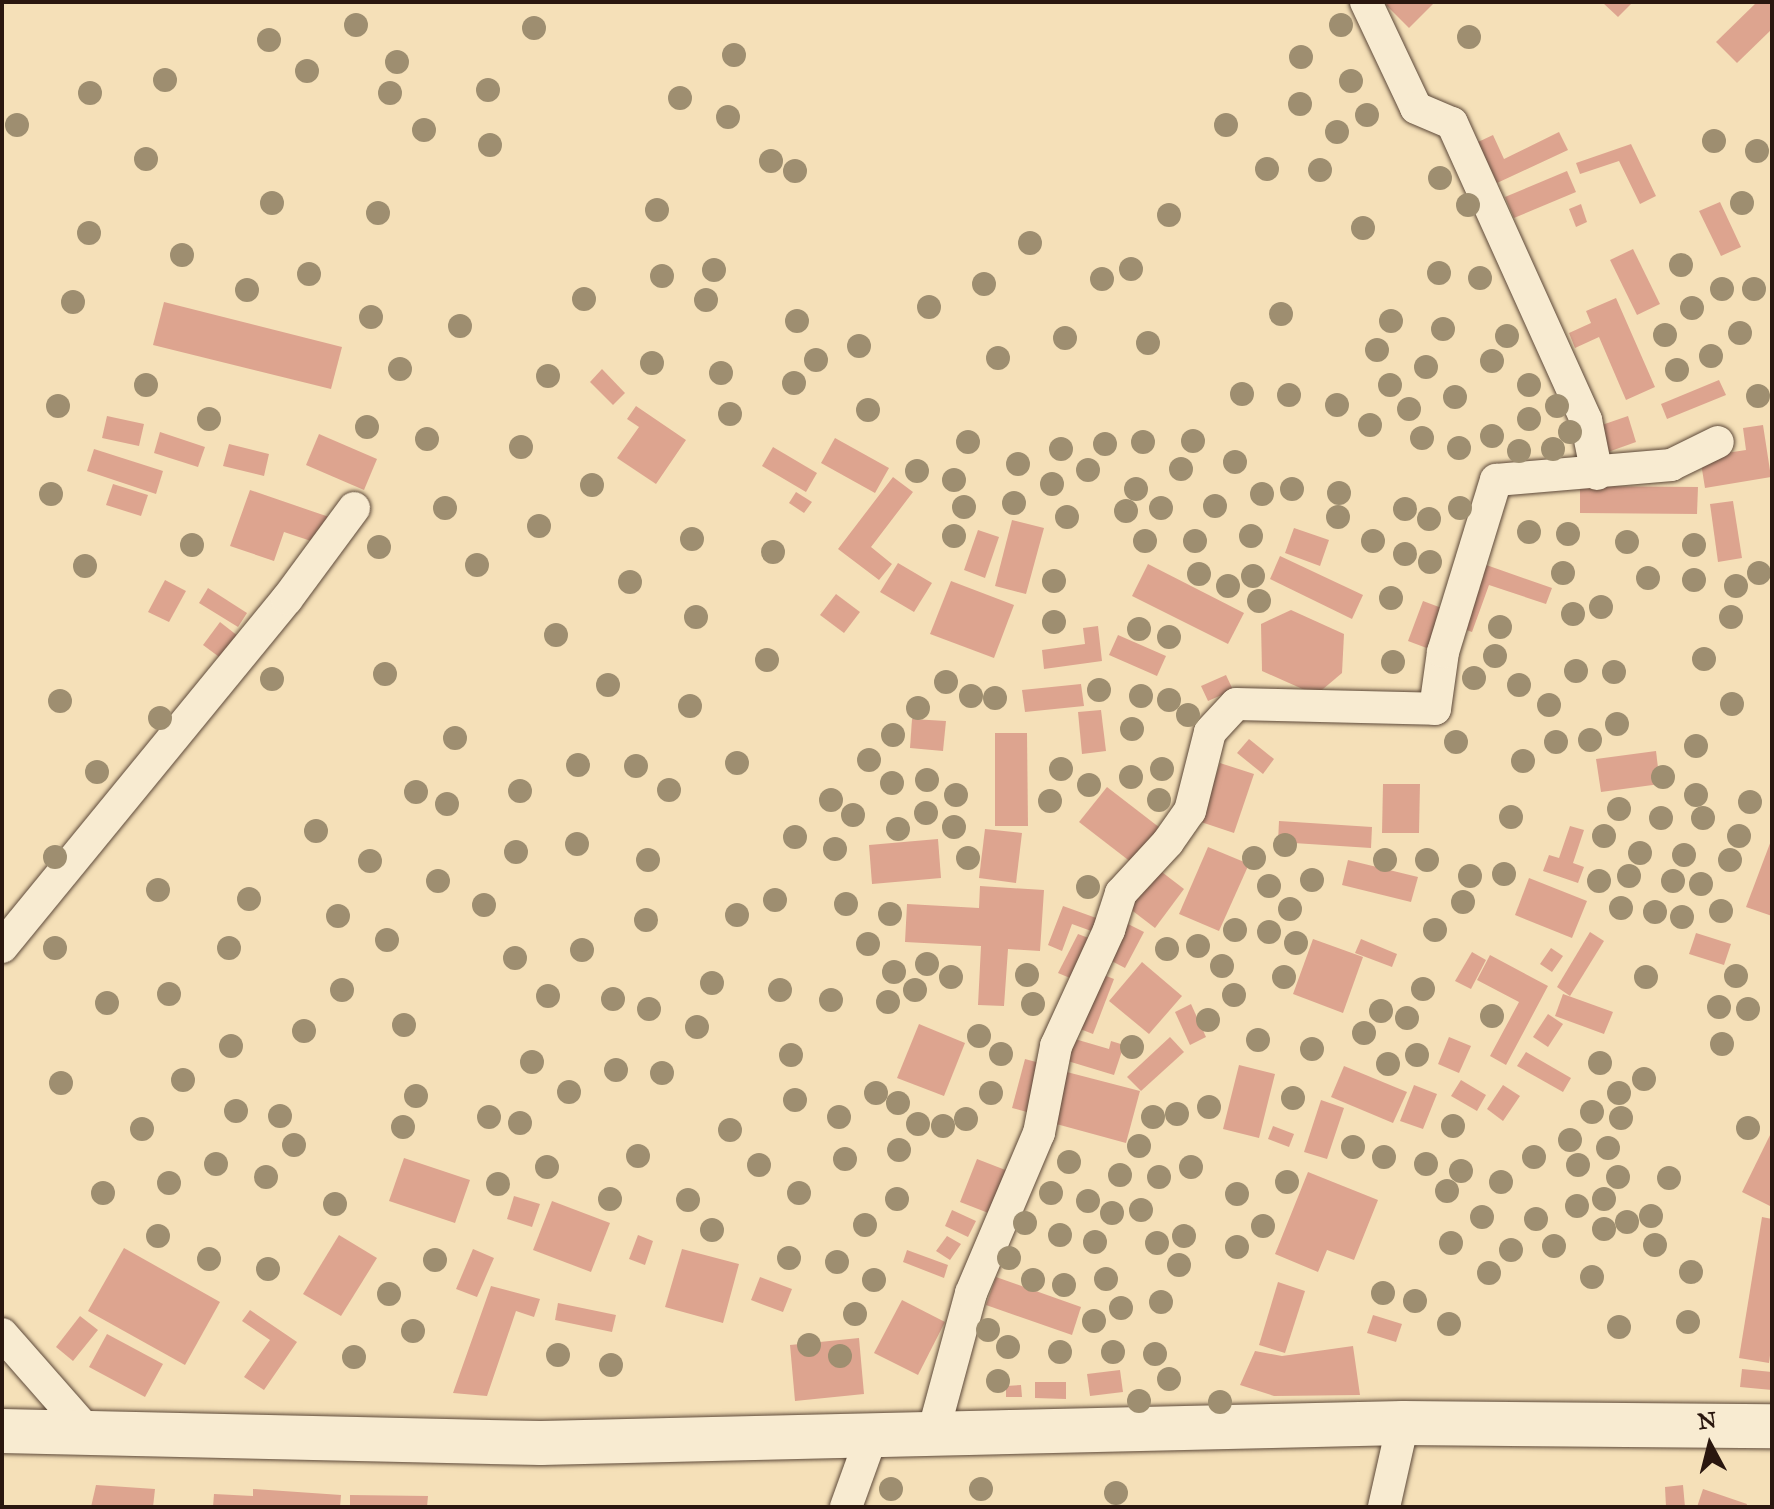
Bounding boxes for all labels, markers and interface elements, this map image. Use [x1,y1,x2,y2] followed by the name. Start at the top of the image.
[1670,1405,1750,1485] north arrow
[1696,1406,1718,1435] text: N

